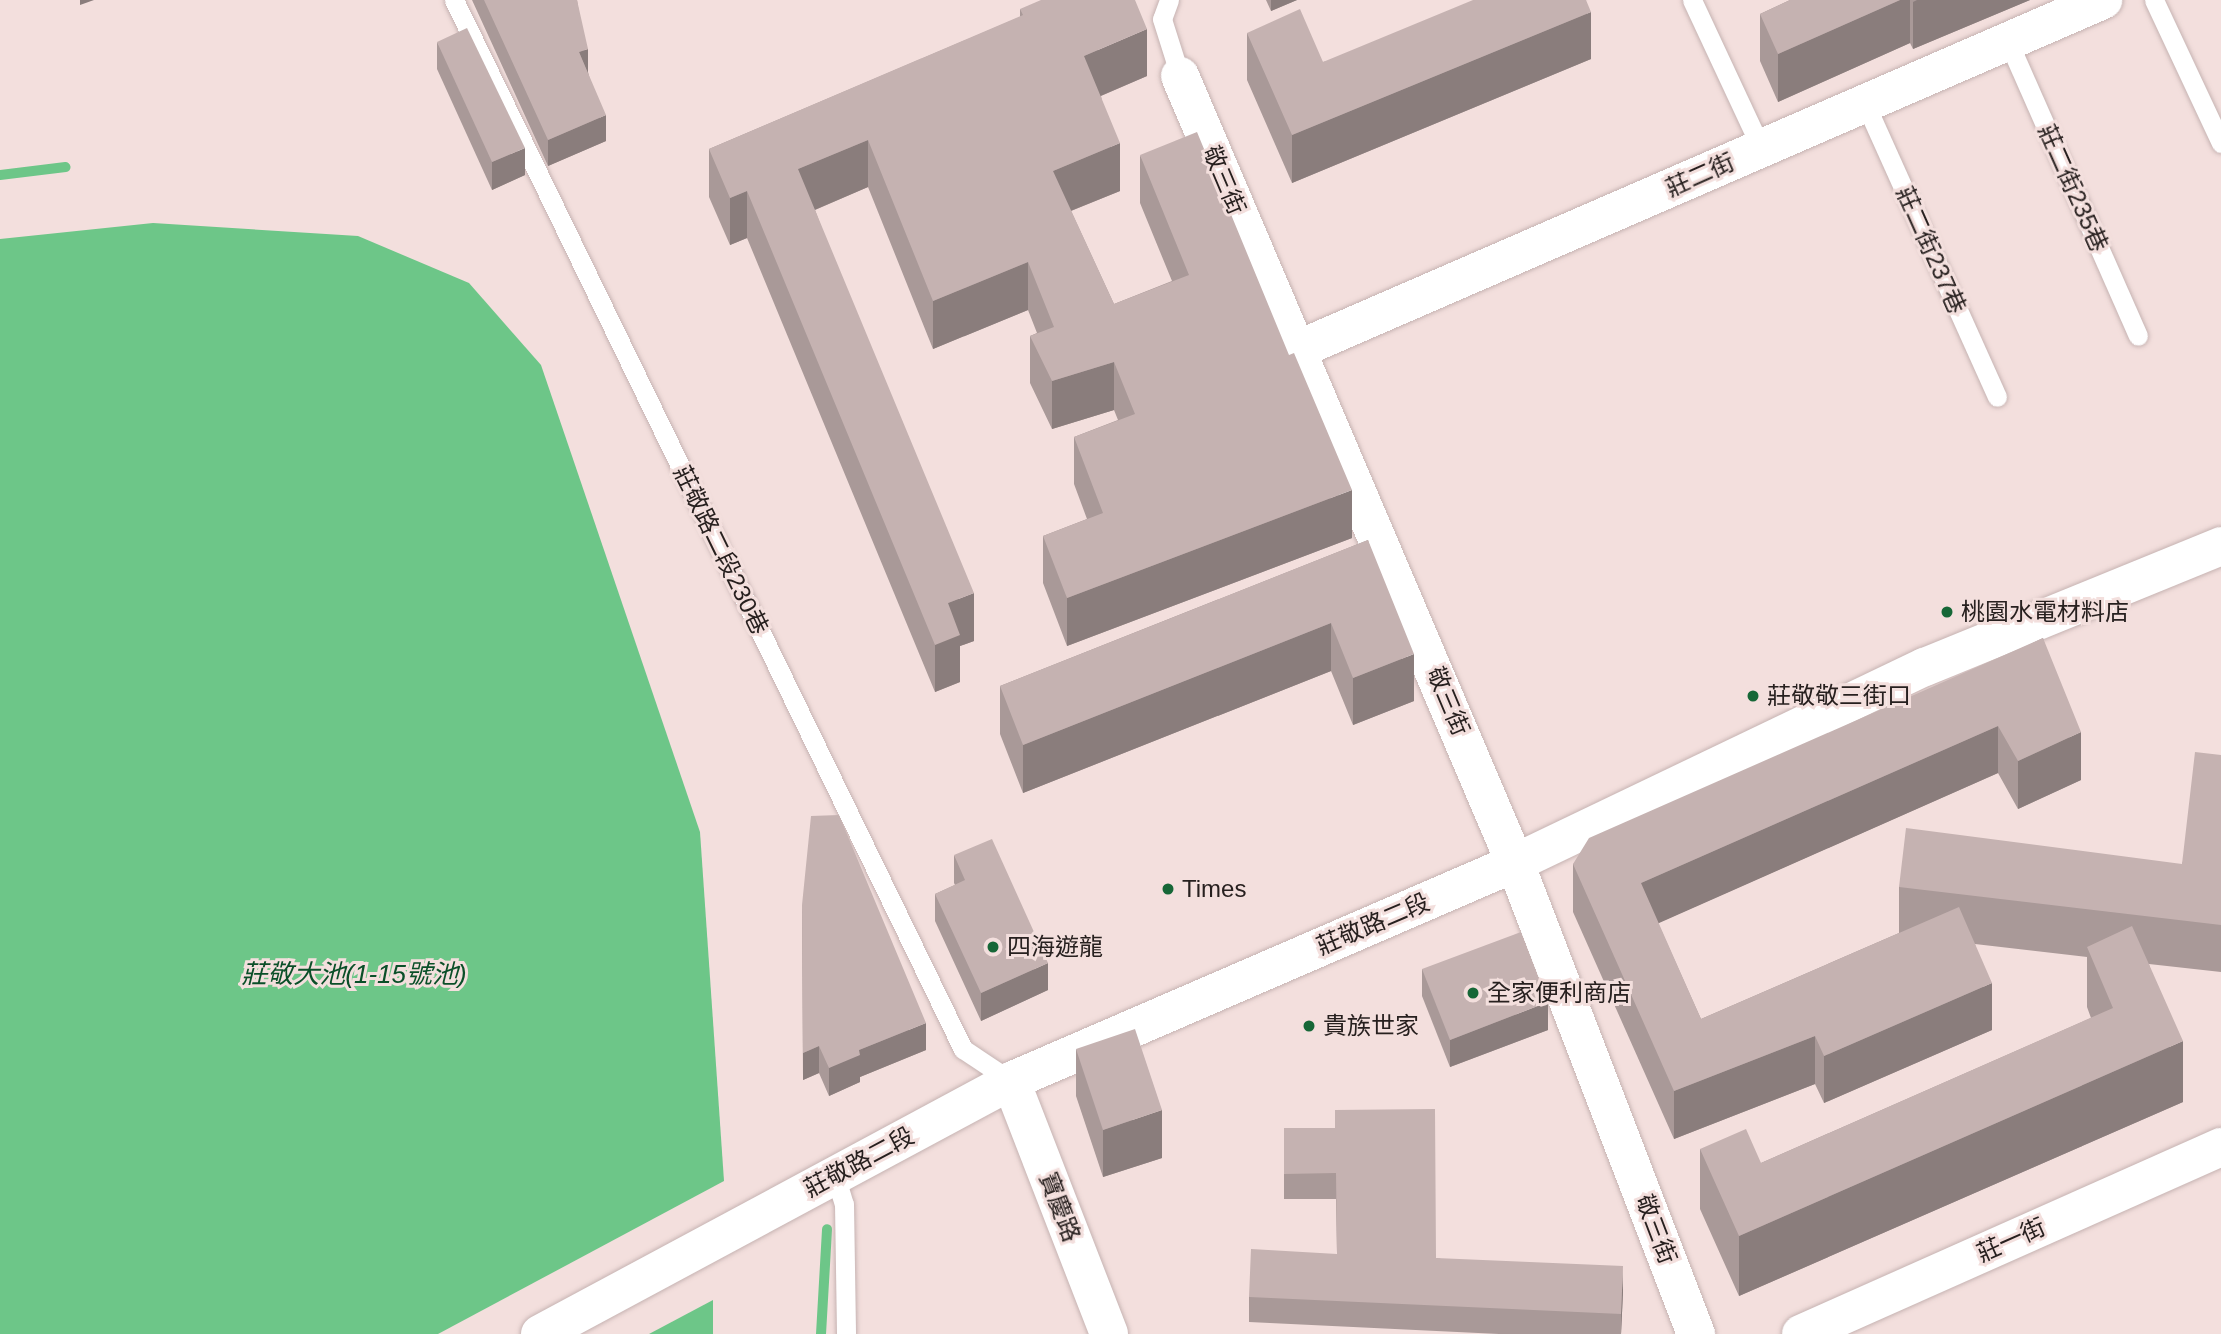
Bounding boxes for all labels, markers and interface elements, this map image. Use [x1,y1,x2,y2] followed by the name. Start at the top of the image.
[2032,120,2114,256] street label: 莊二街235巷
[1197,141,1251,219] street label: 敬三街
[1661,147,1739,203] street label: 莊二街
[1890,182,1972,318] street label: 莊二街237巷
[668,461,774,639] street label: 莊敬路二段230巷
[1961,598,2129,626] place label: 桃園水電材料店
[1939,604,1955,620] marker: 桃園水電材料店
[1421,662,1475,740] street label: 敬三街
[1767,682,1911,710] place label: 莊敬敬三街口
[1745,688,1761,704] marker: 莊敬敬三街口
[1182,875,1246,903] place label: Times
[1160,881,1176,897] marker: Times
[1312,887,1434,961] street label: 莊敬路二段
[1007,933,1103,961] place label: 四海遊龍
[985,939,1001,955] marker: 四海遊龍
[241,959,467,991] water label: 莊敬大池(1-15號池)
[1487,979,1631,1007] place label: 全家便利商店
[1465,985,1481,1001] marker: 全家便利商店
[1323,1012,1419,1040] place label: 貴族世家
[1301,1018,1317,1034] marker: 貴族世家
[799,1121,919,1203] street label: 莊敬路二段
[1034,1168,1086,1246] street label: 寶慶路
[1630,1190,1682,1268] street label: 敬三街
[1972,1212,2050,1268] street label: 莊一街

